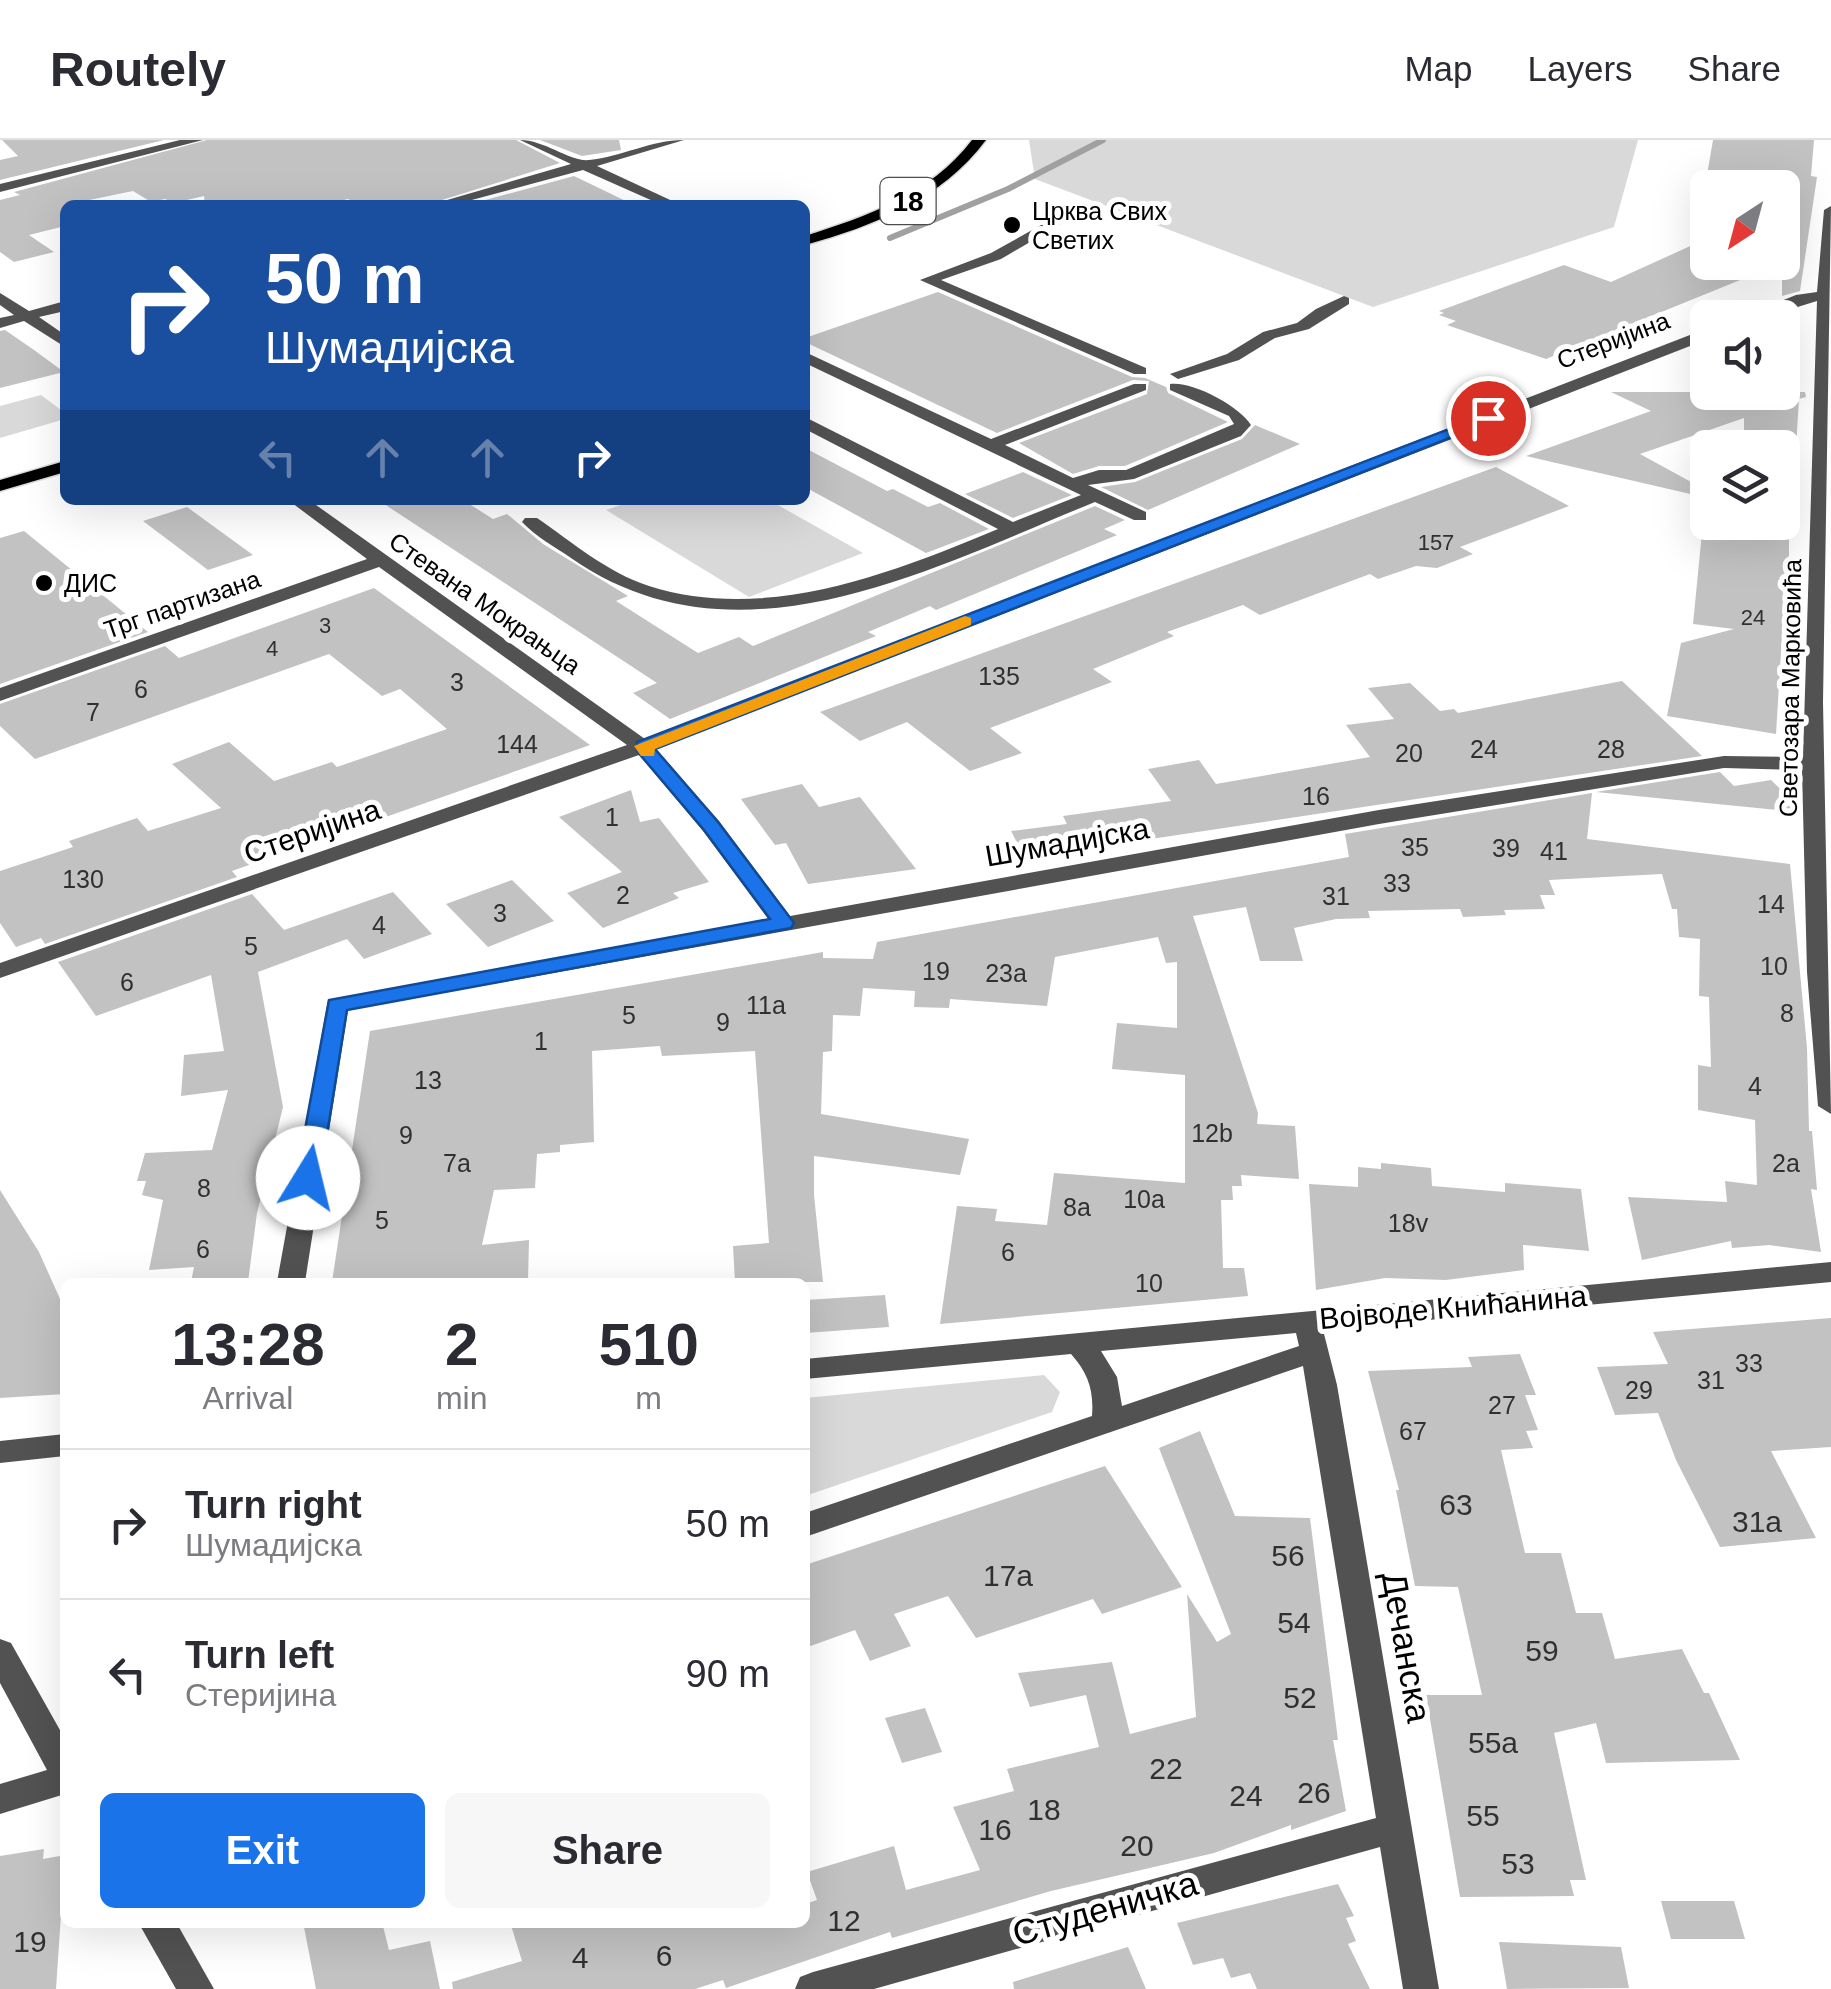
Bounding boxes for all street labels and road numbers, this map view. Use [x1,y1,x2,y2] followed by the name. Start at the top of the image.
[880,178,936,224] road number: 18
[1553,306,1673,374] street label: Стеријина
[384,526,586,680] street label: Стевана Мокрањца
[1774,559,1806,817] street label: Светозара Марковића
[100,564,264,644] street label: Трг партизана
[240,792,385,870] street label: Стеријина
[982,811,1152,873] street label: Шумадијска
[1318,1279,1588,1335] street label: Војводе Книћанина
[1375,1569,1440,1726] street label: Дечанска
[1008,1863,1202,1953] street label: Студеничка

